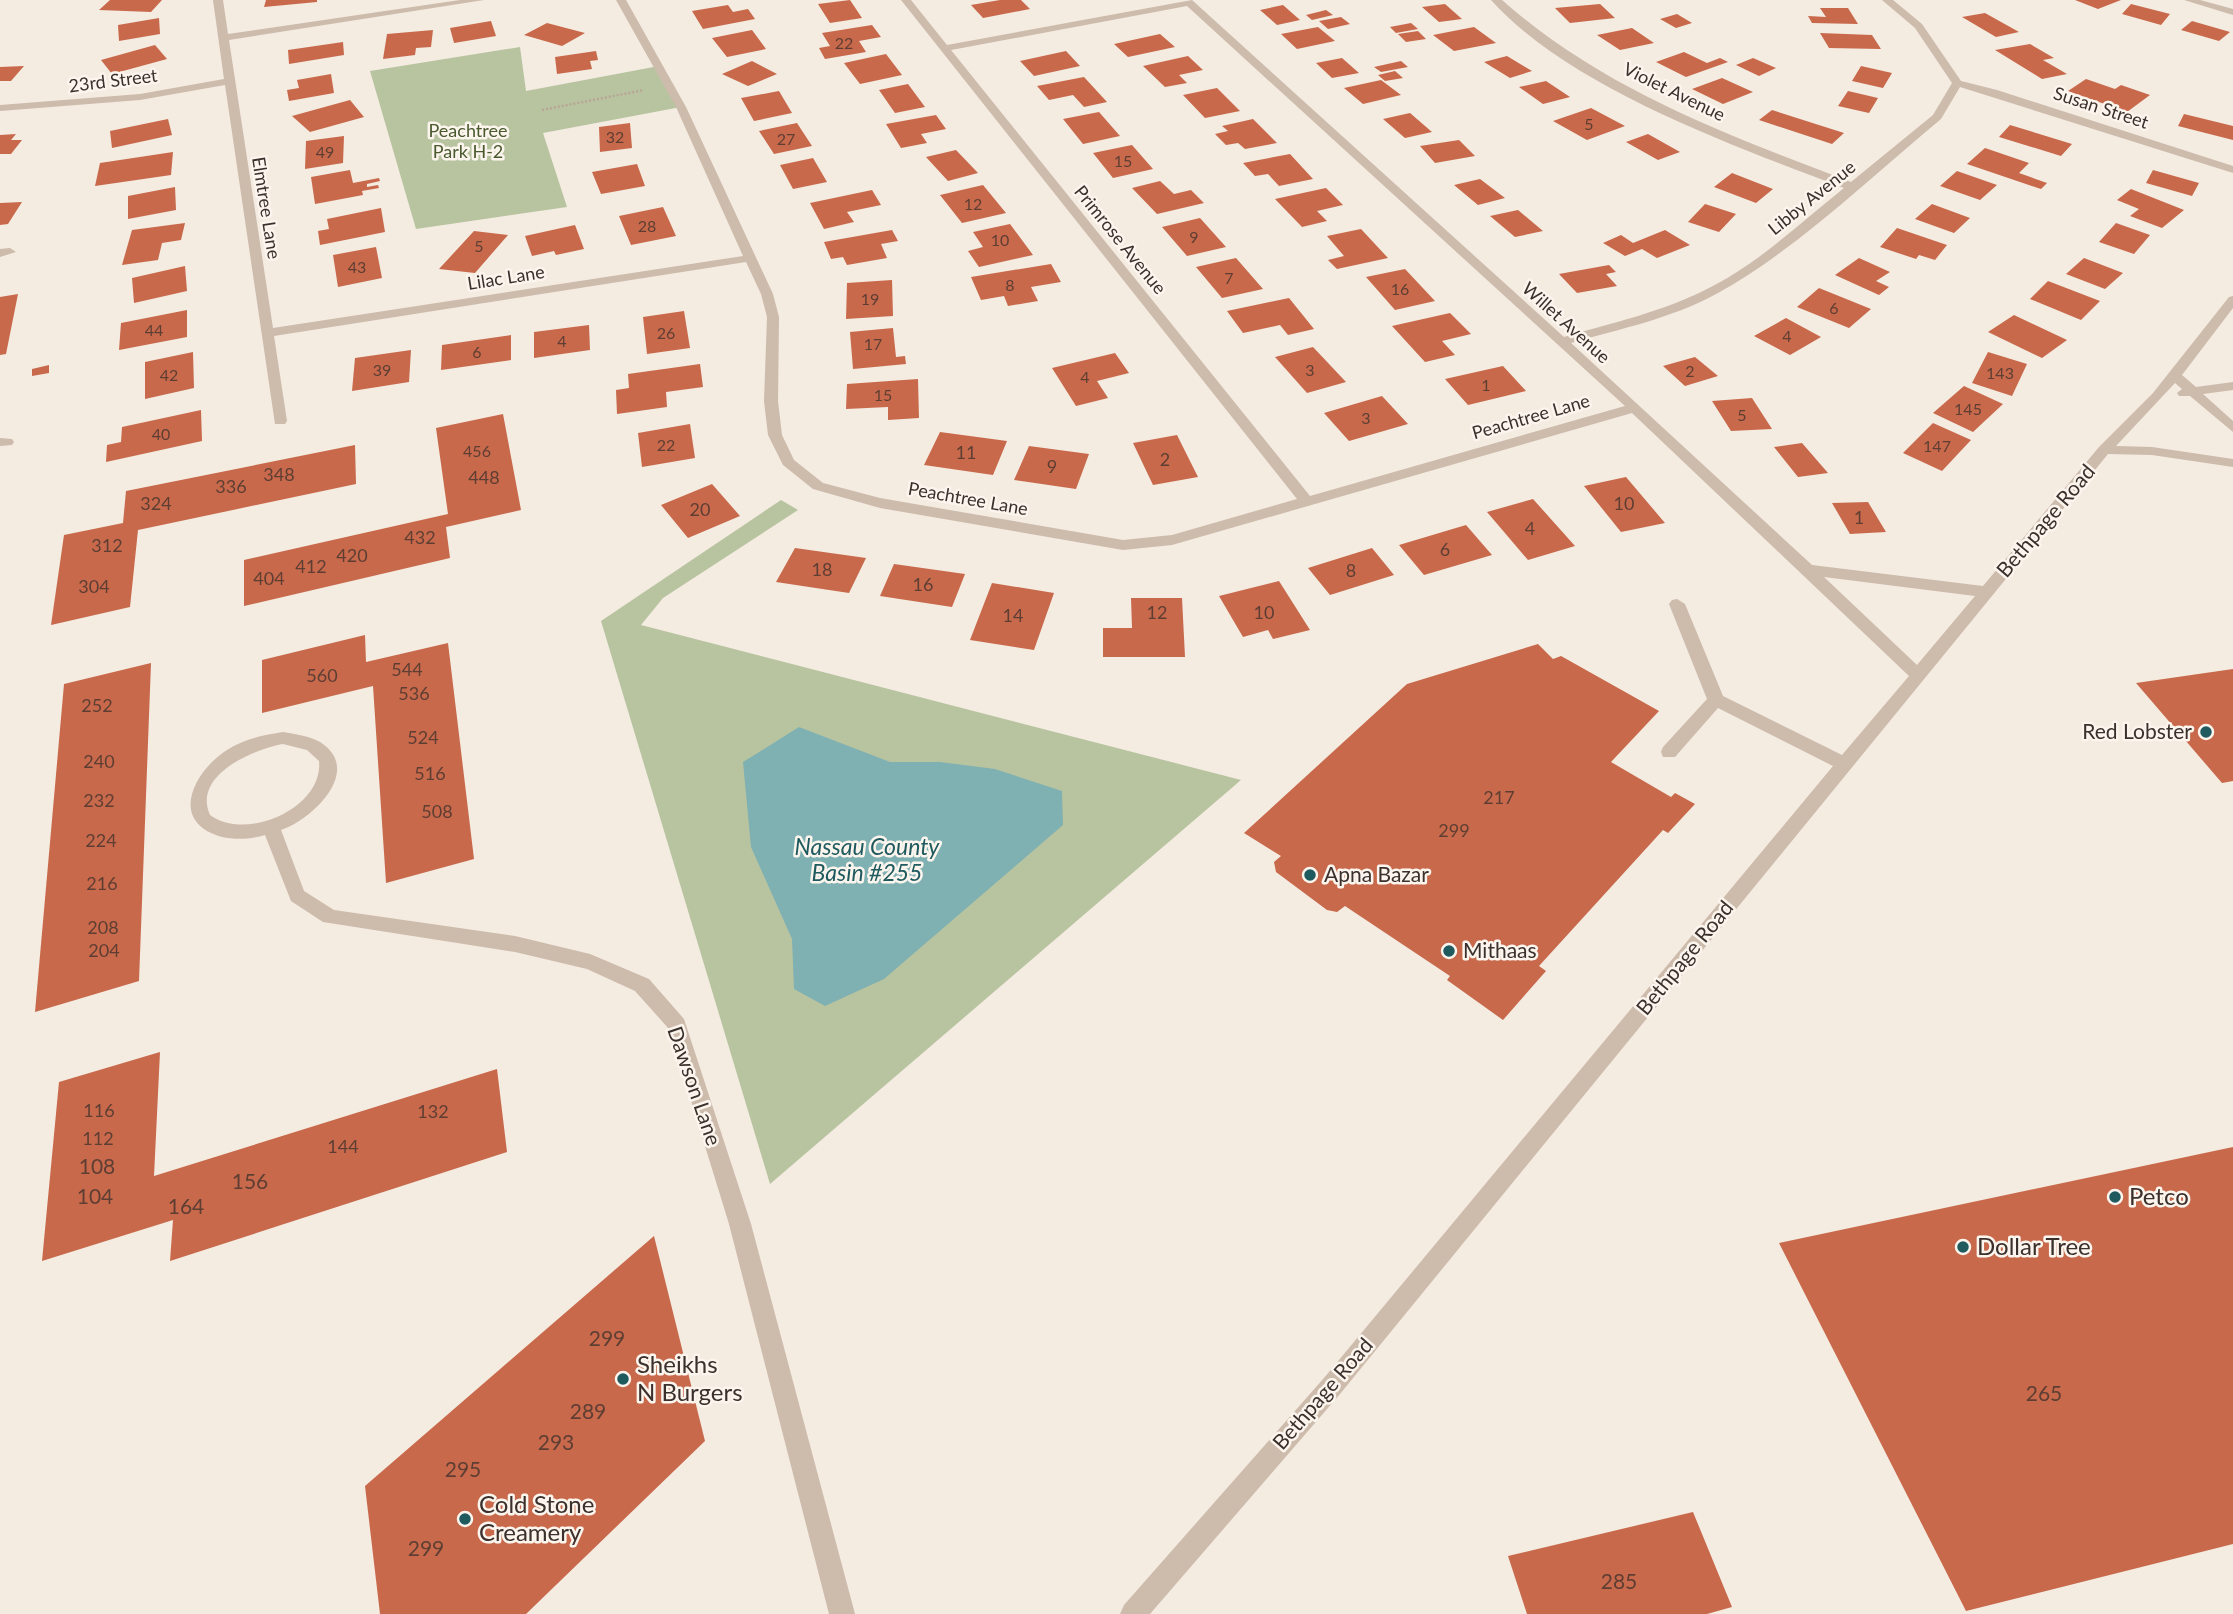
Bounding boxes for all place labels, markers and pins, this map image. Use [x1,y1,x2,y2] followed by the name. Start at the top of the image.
[2082,718,2192,743] place label: Red Lobster
[2198,724,2214,740] marker: Red Lobster
[1324,861,1429,886] place label: Apna Bazar
[1302,867,1318,883] marker: Apna Bazar
[1463,937,1537,962] place label: Mithaas
[1441,943,1457,959] marker: Mithaas
[2129,1181,2189,1210] place label: Petco
[2107,1189,2123,1205] marker: Petco
[1977,1231,2091,1260] place label: Dollar Tree
[1955,1239,1971,1255] marker: Dollar Tree
[637,1349,743,1406] place label: Sheikhs N Burgers
[615,1371,631,1387] marker: Sheikhs N Burgers
[479,1489,594,1546] place label: Cold Stone Creamery
[457,1511,473,1527] marker: Cold Stone Creamery

